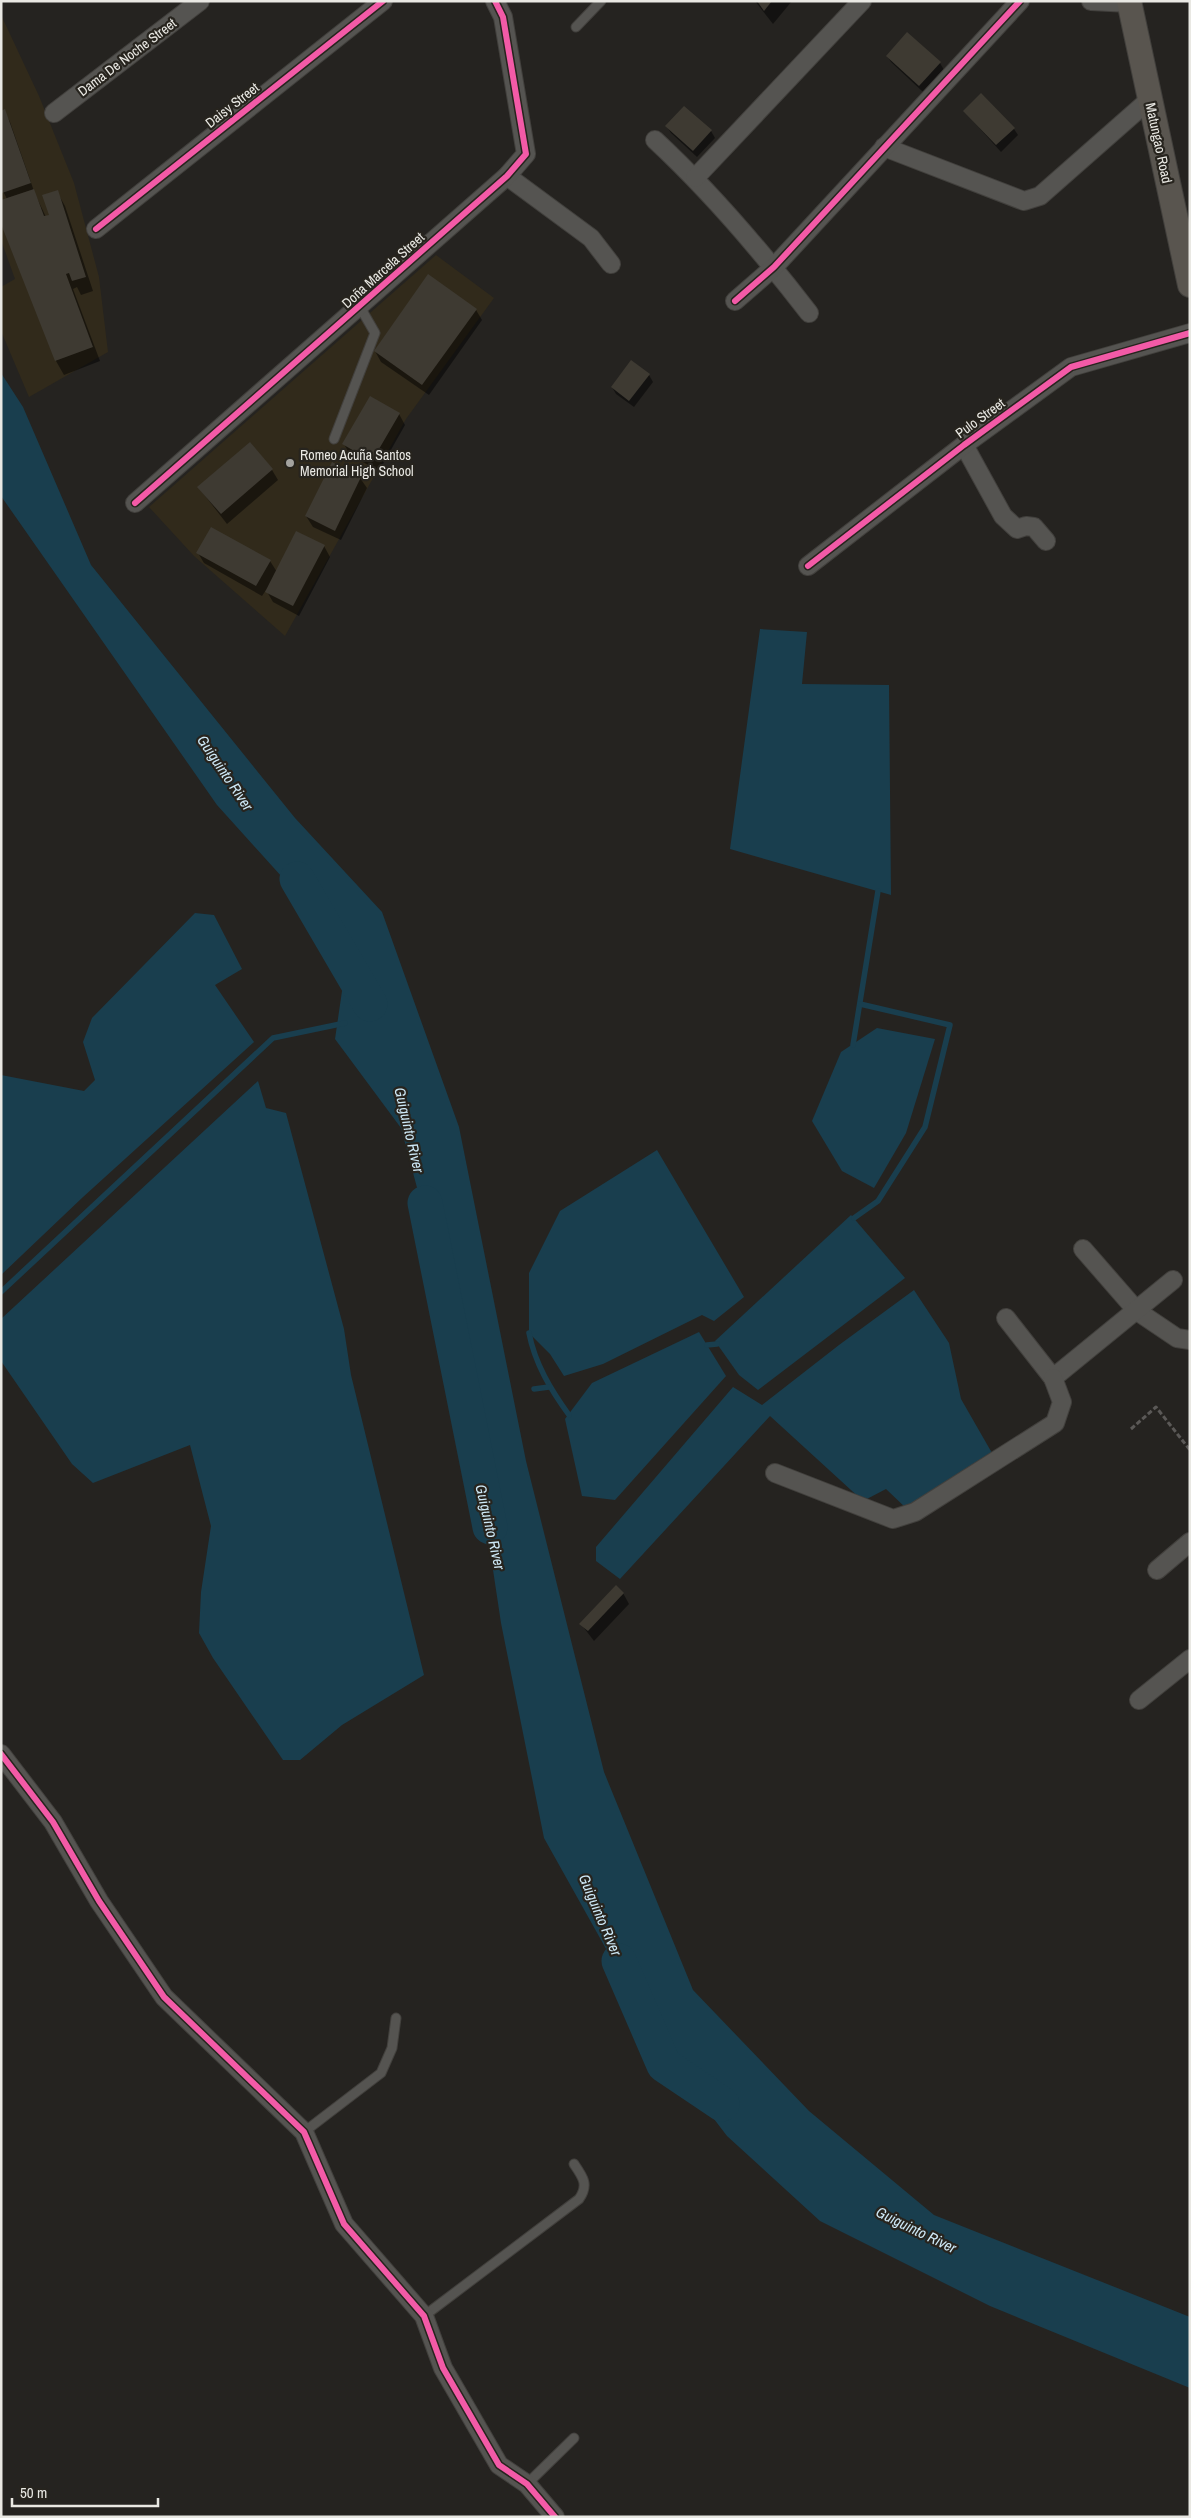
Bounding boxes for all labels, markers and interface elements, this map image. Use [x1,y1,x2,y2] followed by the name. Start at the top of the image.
[74,14,180,100] street label: Dama De Noche Street
[202,78,262,132] street label: Daisy Street
[1142,101,1176,185] street label: Matungao Road
[338,228,428,312] street label: Doña Marcela Street
[952,394,1008,442] street label: Pulo Street
[300,446,414,480] place label: Romeo Acuña Santos Memorial High School
[284,457,296,469] marker: Romeo Acuña Santos Memorial High School
[192,731,259,815] water label: Guiguinto River
[389,1085,430,1175] water label: Guiguinto River
[470,1482,511,1572] water label: Guiguinto River
[574,1871,627,1960] water label: Guiguinto River
[873,2201,961,2258] water label: Guiguinto River
[12,2476,159,2508] scale bar
[20,2482,47,2503] text: 50 m

